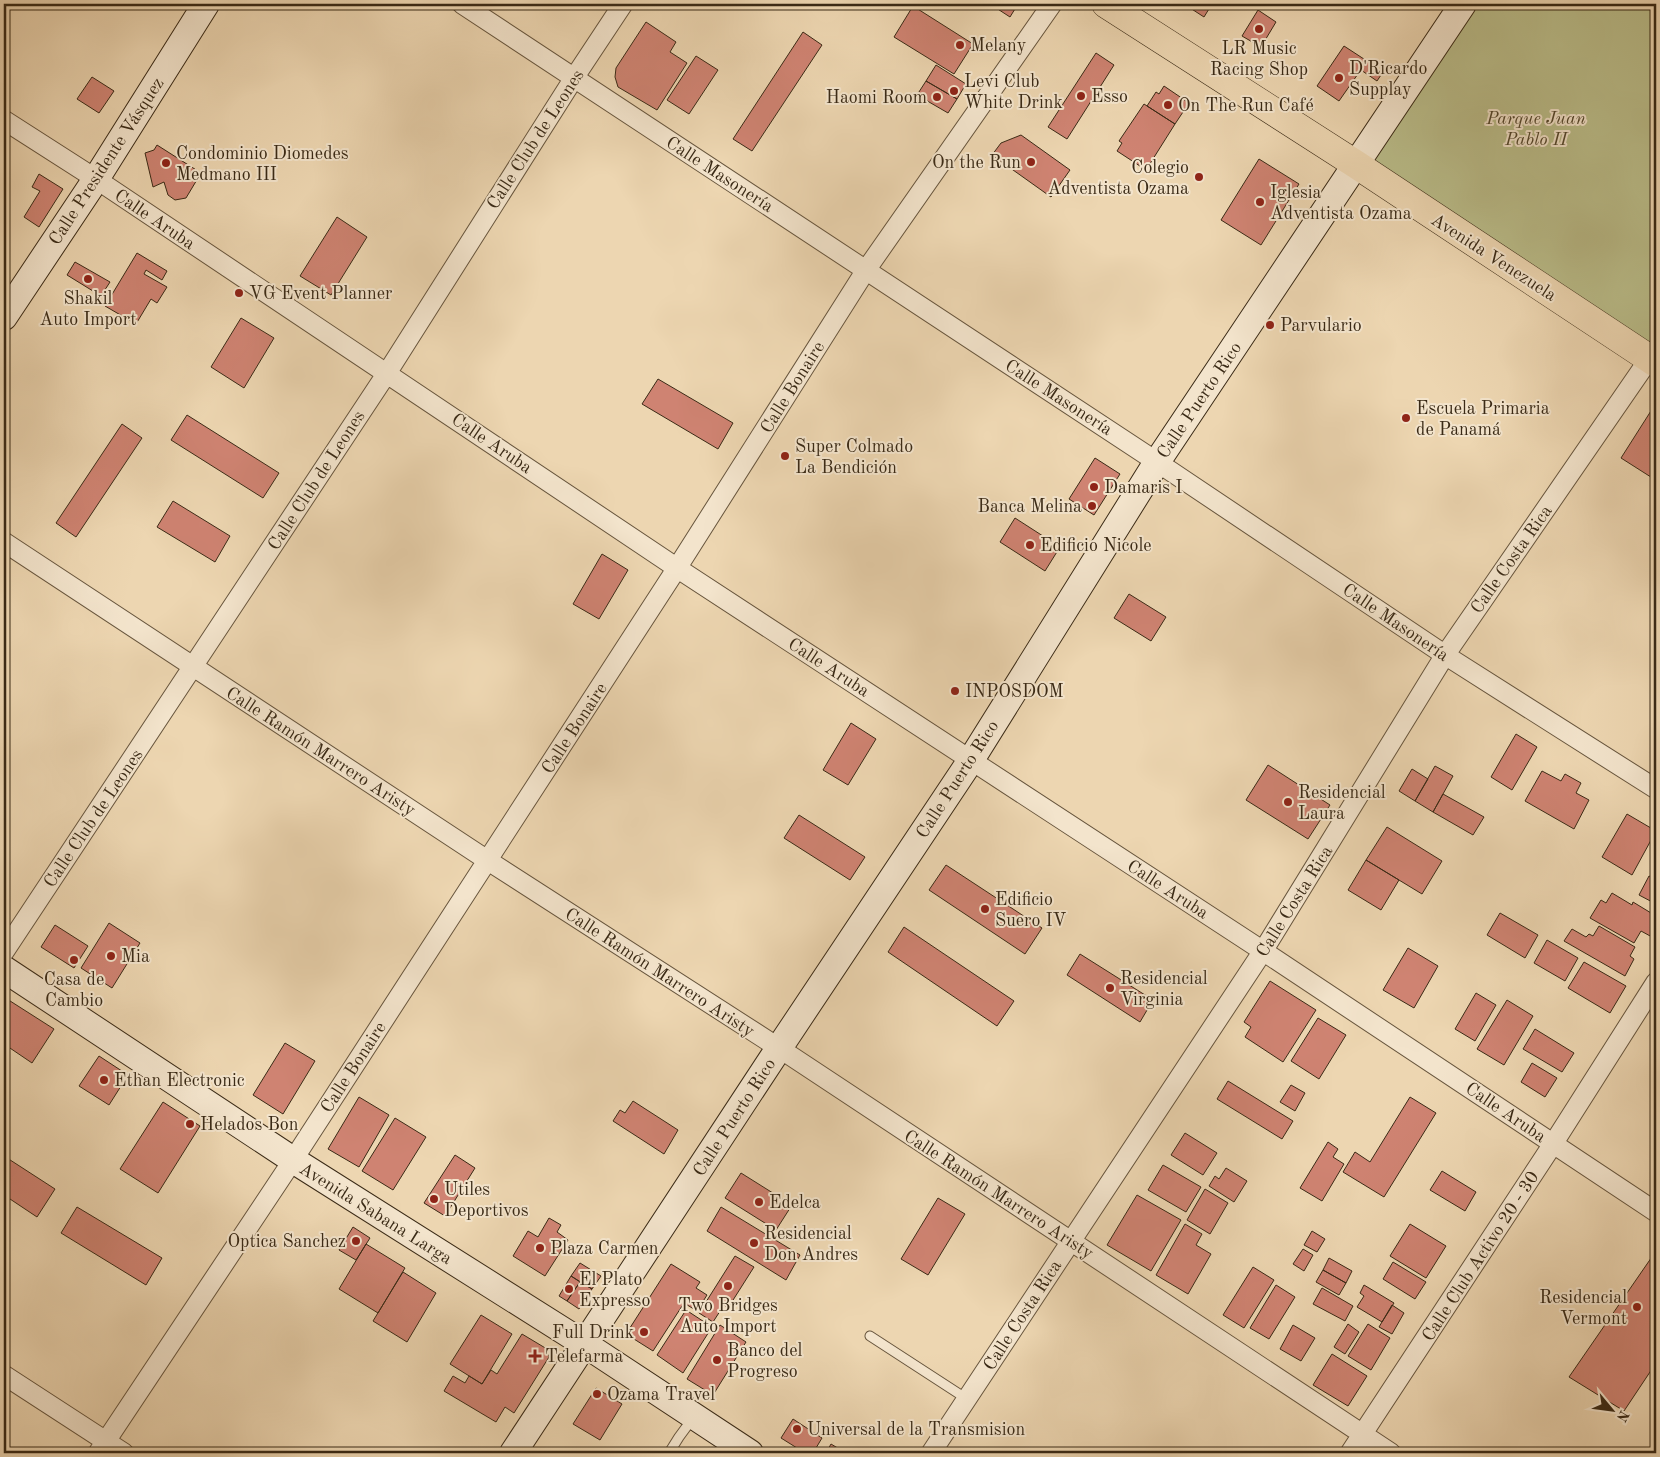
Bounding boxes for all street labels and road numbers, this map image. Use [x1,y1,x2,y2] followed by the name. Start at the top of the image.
[484,66,588,213] street label: Calle Club de Leones
[46,75,168,248] street label: Calle Presidente Vásquez
[663,134,776,216] street label: Calle Masonería
[111,186,198,253] street label: Calle Aruba
[1428,211,1559,305] street label: Avenida Venezuela
[758,338,828,437] street label: Calle Bonaire
[1154,339,1245,462] street label: Calle Puerto Rico
[1002,357,1115,439] street label: Calle Masonería
[265,407,369,554] street label: Calle Club de Leones
[448,410,535,477] street label: Calle Aruba
[1468,502,1556,617] street label: Calle Costa Rica
[1339,581,1452,665] street label: Calle Masonería
[785,635,872,701] street label: Calle Aruba
[539,680,611,777] street label: Calle Bonaire
[223,684,419,820] street label: Calle Ramón Marrero Aristy
[913,717,1003,842] street label: Calle Puerto Rico
[41,746,147,891] street label: Calle Club de Leones
[1253,843,1336,960] street label: Calle Costa Rica
[1124,857,1211,923] street label: Calle Aruba
[562,905,758,1041] street label: Calle Ramón Marrero Aristy
[318,1019,390,1116] street label: Calle Bonaire
[690,1055,780,1180] street label: Calle Puerto Rico
[1462,1079,1549,1146] street label: Calle Aruba
[901,1127,1097,1263] street label: Calle Ramón Marrero Aristy
[296,1160,455,1268] street label: Avenida Sabana Larga
[1419,1168,1542,1345] street label: Calle Club Activo 20 - 30
[981,1257,1065,1374] street label: Calle Costa Rica

